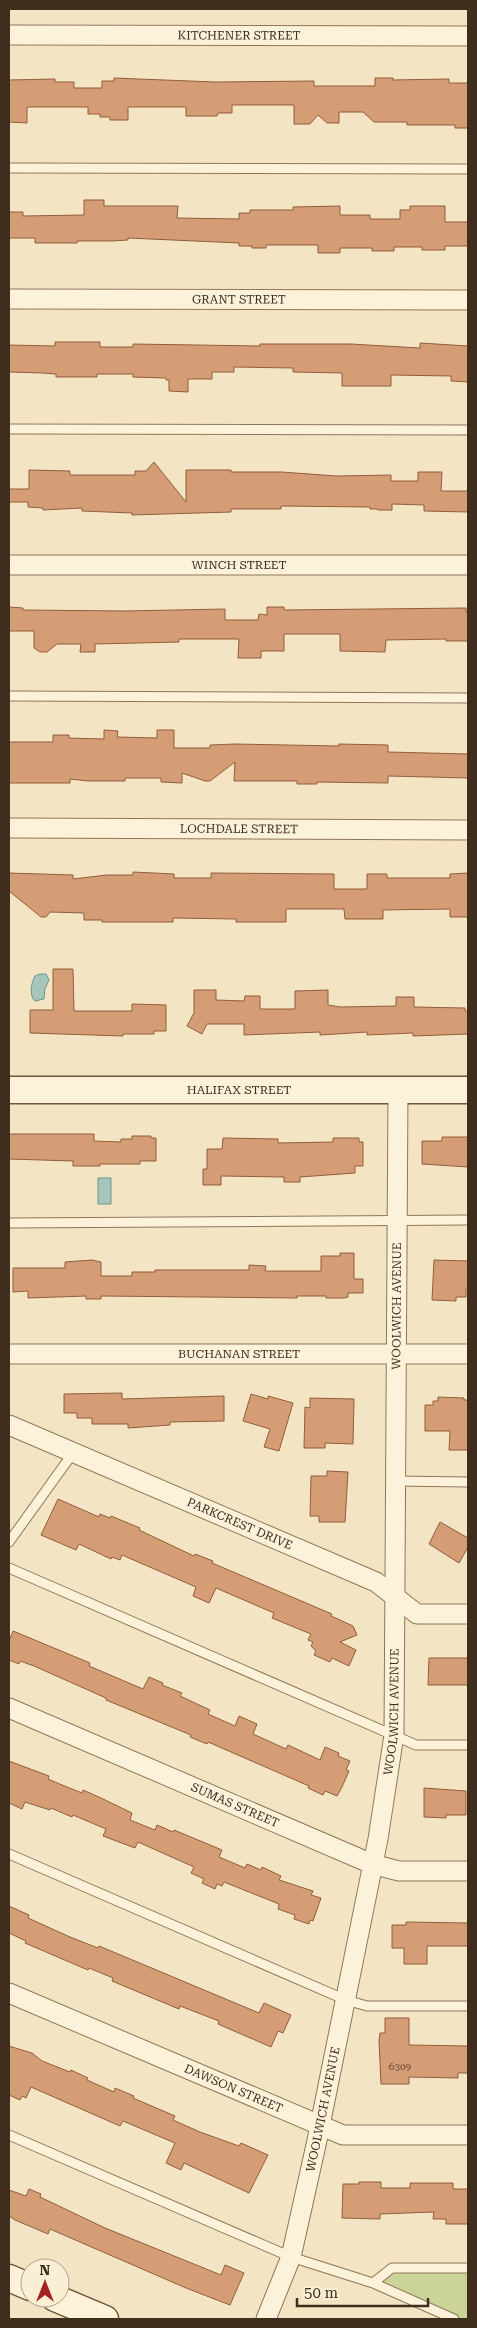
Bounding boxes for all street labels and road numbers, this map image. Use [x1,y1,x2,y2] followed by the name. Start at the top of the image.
[177,28,301,43] street label: KITCHENER STREET
[192,292,286,307] street label: GRANT STREET
[192,558,286,572] street label: WINCH STREET
[180,822,298,836] street label: LOCHDALE STREET
[187,1083,291,1097] street label: HALIFAX STREET
[389,1242,404,1370] street label: WOOLWICH AVENUE
[178,1347,300,1361] street label: BUCHANAN STREET
[185,1495,295,1552] street label: PARKCREST DRIVE
[381,1648,402,1776] street label: WOOLWICH AVENUE
[189,1780,281,1830] street label: SUMAS STREET
[303,2046,343,2173] street label: WOOLWICH AVENUE
[182,2061,285,2116] street label: DAWSON STREET

